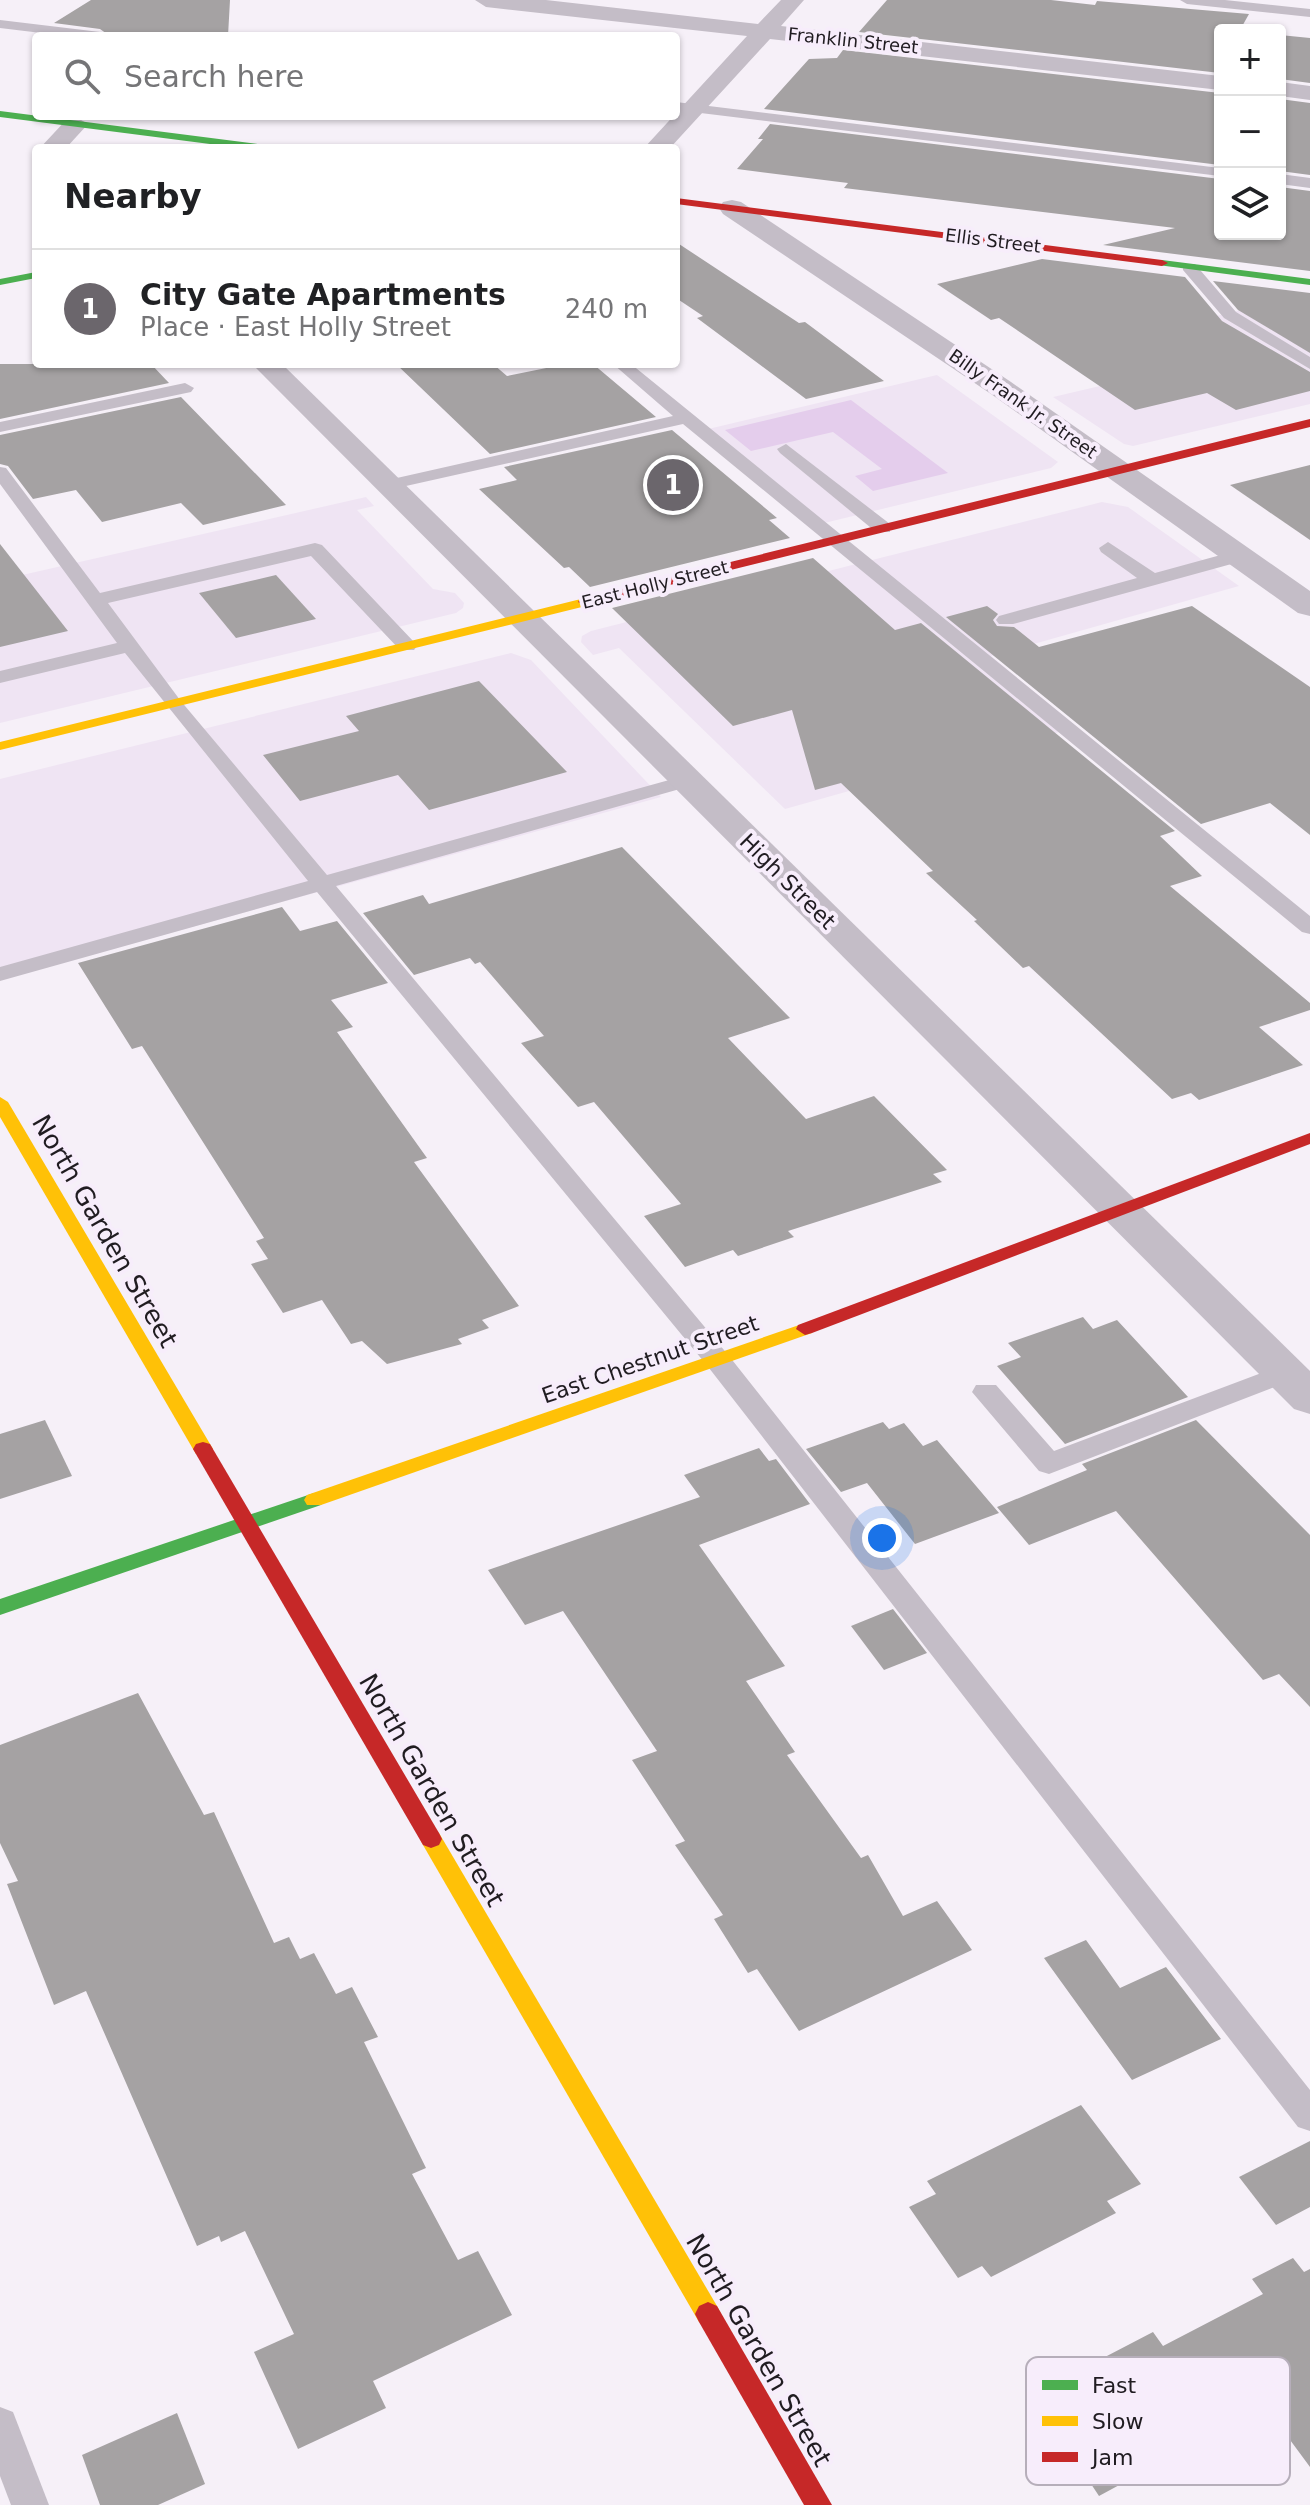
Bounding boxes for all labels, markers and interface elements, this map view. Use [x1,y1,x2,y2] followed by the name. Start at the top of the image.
[787,23,919,58] street label: Franklin Street
[1214,24,1286,240] map controls
[1214,24,1286,96] button: +
[32,32,680,120] search box
[60,54,104,98] icon: search
[124,59,304,94] text: Search here
[1214,96,1286,168] button: −
[1214,168,1286,240] button: layers
[64,176,202,216] text: Nearby
[944,224,1042,257] street label: Ellis Street
[140,277,506,312] text: City Gate Apartments
[81,294,99,324] text: 1
[565,294,648,324] text: 240 m
[140,312,451,342] text: Place · East Holly Street
[945,345,1101,463] street label: Billy Frank Jr. Street
[647,455,699,515] pin: 1
[579,556,730,613] street label: East Holly Street
[735,829,841,934] street label: High Street
[26,1109,184,1353] street label: North Garden Street
[538,1310,762,1408] street label: East Chestnut Street
[862,1518,902,1558] your location
[353,1668,511,1912] street label: North Garden Street
[680,2228,838,2472] street label: North Garden Street
[1026,2357,1290,2485] legend
[1092,2373,1137,2398] text: Fast
[1092,2409,1144,2434] text: Slow
[1090,2445,1133,2470] text: Jam

